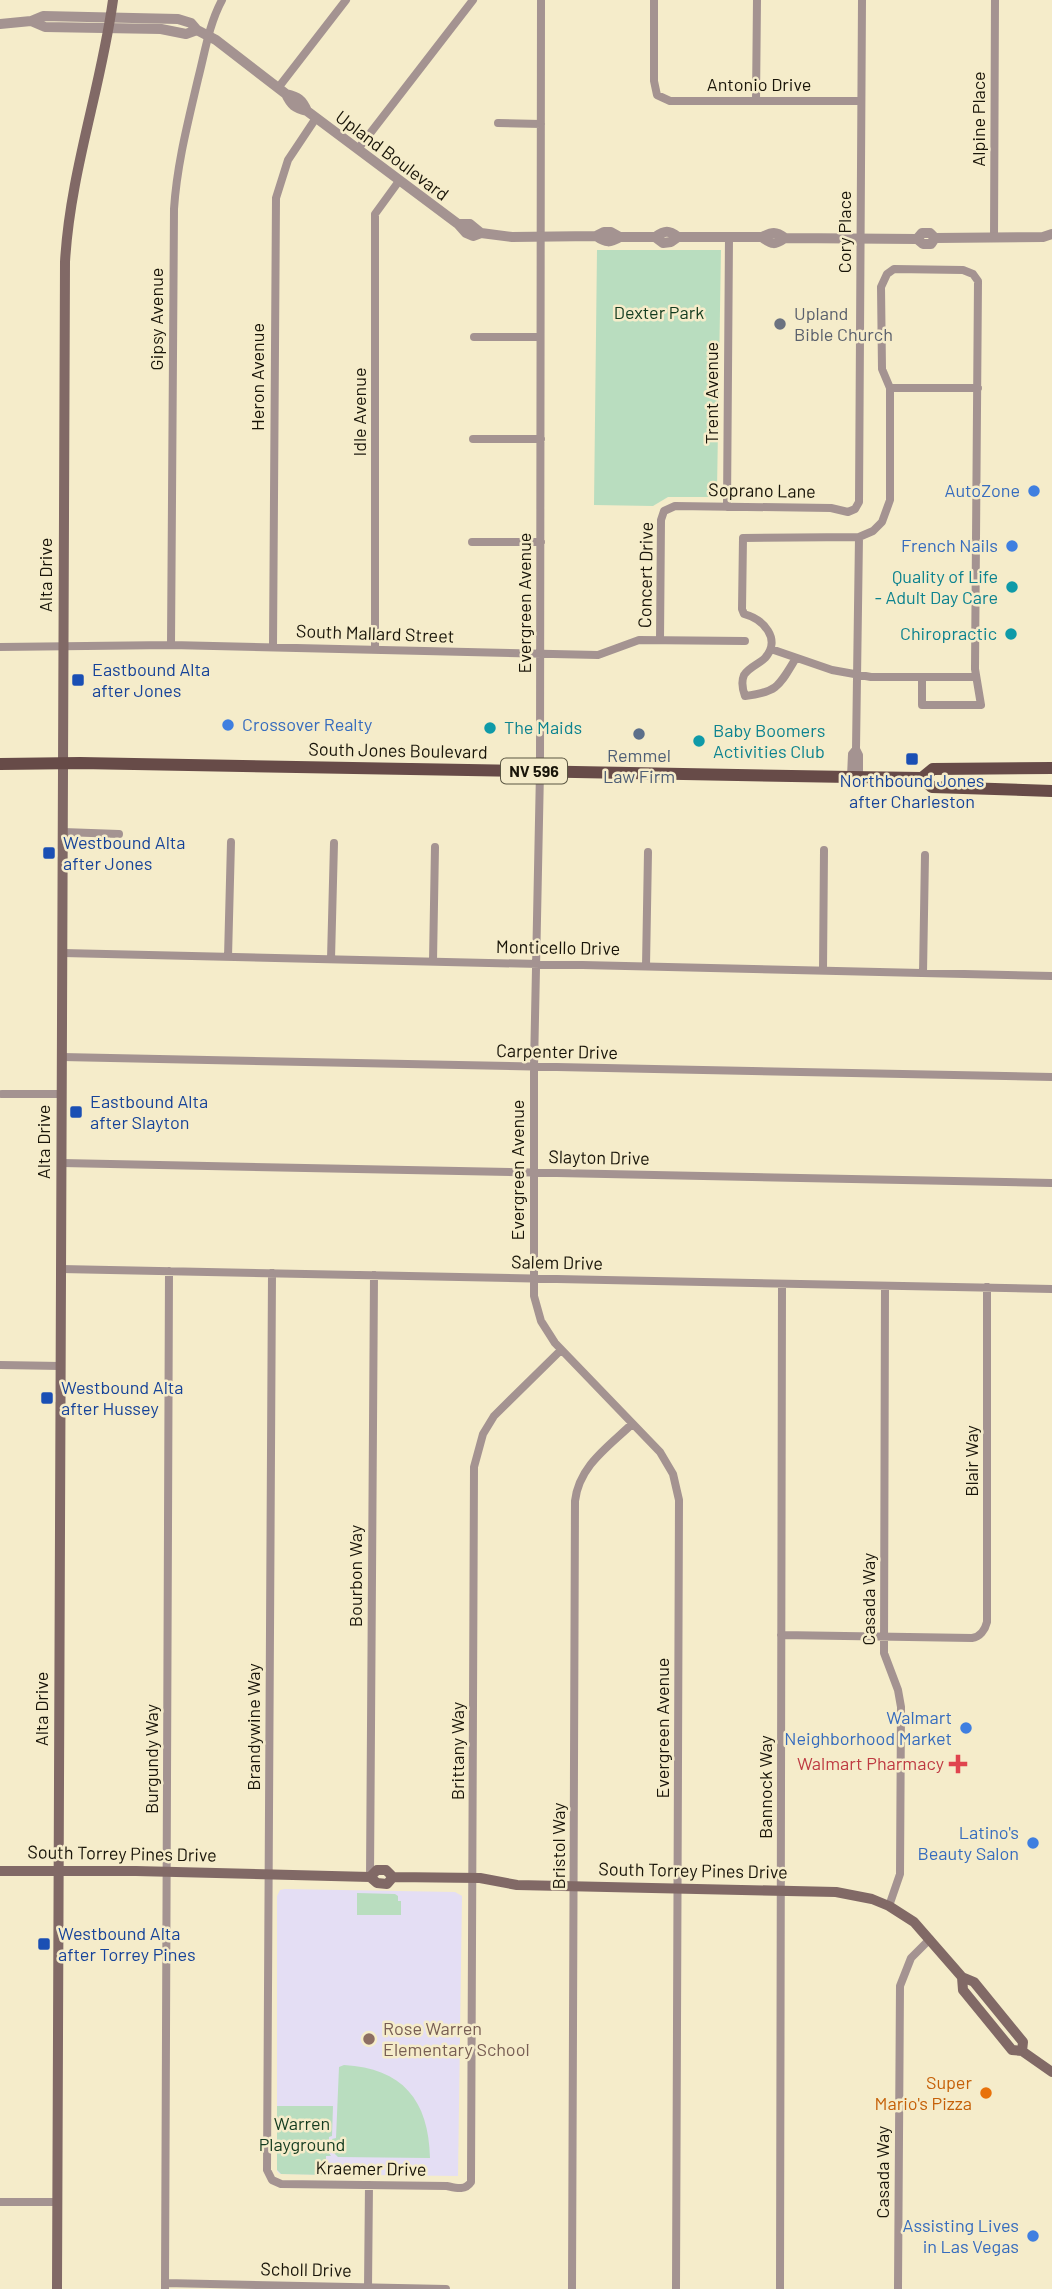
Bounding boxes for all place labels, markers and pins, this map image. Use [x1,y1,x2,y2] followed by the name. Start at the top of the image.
[794,302,893,345] place label: Upland Bible Church
[772,316,788,332] marker: Upland Bible Church
[944,479,1020,501] place label: AutoZone
[1026,483,1042,499] marker: AutoZone
[901,534,998,556] place label: French Nails
[1004,538,1020,554] marker: French Nails
[875,565,998,608] place label: Quality of Life - Adult Day Care
[1004,579,1020,595] marker: Quality of Life - Adult Day Care
[900,622,997,644] place label: Chiropractic
[1003,626,1019,642] marker: Chiropractic
[92,658,210,701] place label: Eastbound Alta after Jones
[70,672,86,688] marker: Eastbound Alta after Jones
[242,713,372,735] place label: Crossover Realty
[504,716,582,738] place label: The Maids
[220,717,236,733] marker: Crossover Realty
[713,719,825,762] place label: Baby Boomers Activities Club
[482,720,498,736] marker: The Maids
[631,726,647,742] marker: Remmel Law Firm
[691,733,707,749] marker: Baby Boomers Activities Club
[603,744,675,787] place label: Remmel Law Firm
[904,751,920,767] marker: Northbound Jones after Charleston
[839,769,985,812] place label: Northbound Jones after Charleston
[63,831,186,874] place label: Westbound Alta after Jones
[41,845,57,861] marker: Westbound Alta after Jones
[90,1090,208,1133] place label: Eastbound Alta after Slayton
[68,1104,84,1120] marker: Eastbound Alta after Slayton
[61,1376,184,1419] place label: Westbound Alta after Hussey
[39,1390,55,1406] marker: Westbound Alta after Hussey
[784,1706,952,1749] place label: Walmart Neighborhood Market
[958,1720,974,1736] marker: Walmart Neighborhood Market
[797,1752,944,1774] place label: Walmart Pharmacy
[950,1756,966,1772] marker: Walmart Pharmacy
[918,1821,1019,1864] place label: Latino's Beauty Salon
[1025,1835,1041,1851] marker: Latino's Beauty Salon
[58,1922,196,1965] place label: Westbound Alta after Torrey Pines
[36,1936,52,1952] marker: Westbound Alta after Torrey Pines
[383,2017,530,2060] place label: Rose Warren Elementary School
[361,2031,377,2047] marker: Rose Warren Elementary School
[875,2071,972,2114] place label: Super Mario's Pizza
[978,2085,994,2101] marker: Super Mario's Pizza
[903,2214,1019,2257] place label: Assisting Lives in Las Vegas
[1025,2228,1041,2244] marker: Assisting Lives in Las Vegas

